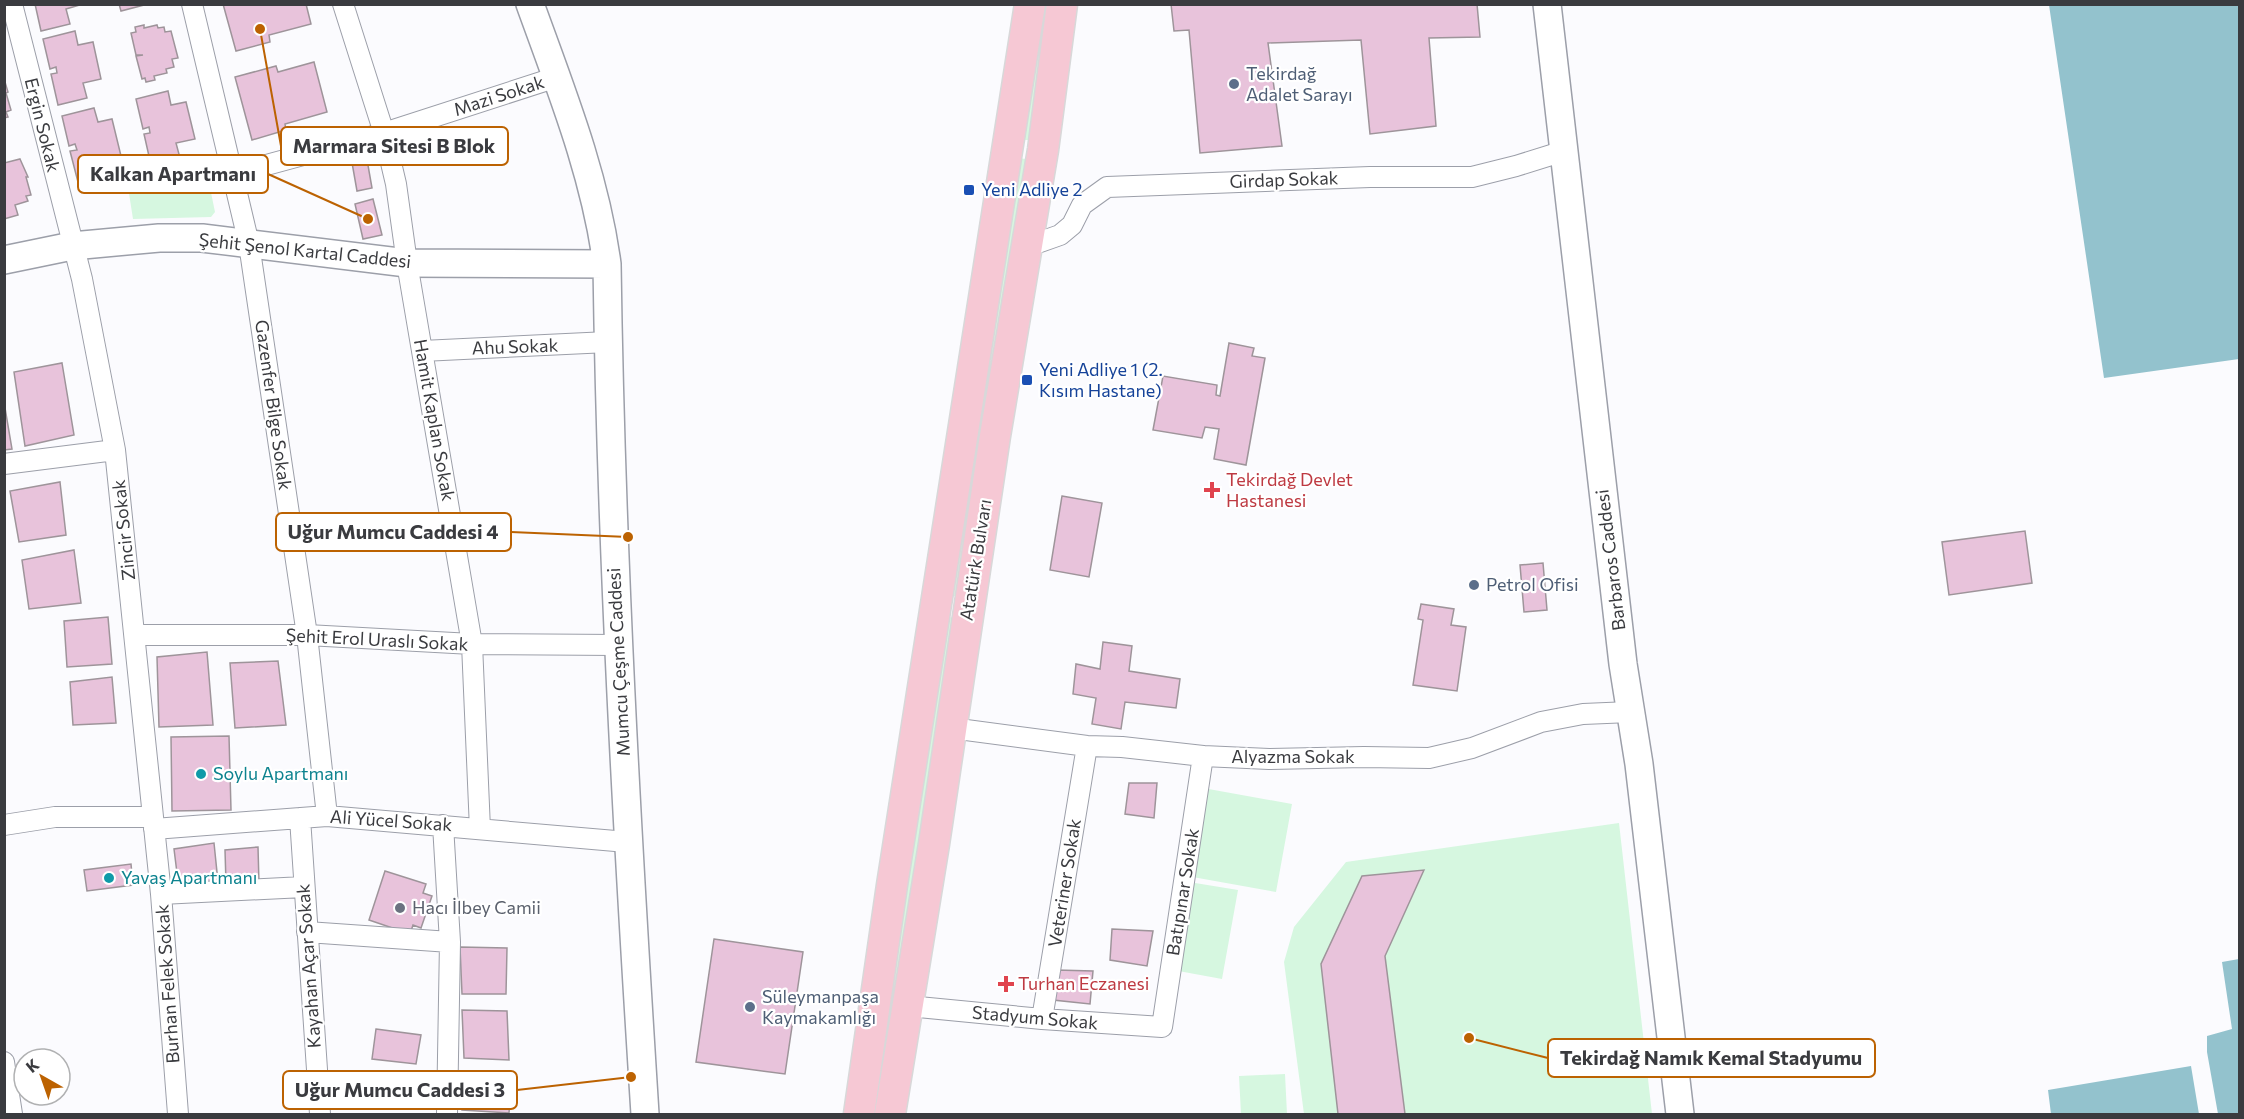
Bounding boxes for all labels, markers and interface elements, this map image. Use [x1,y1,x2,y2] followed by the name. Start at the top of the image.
[1246,62,1353,105] place label: Tekirdağ Adalet Sarayı
[451,70,547,120] street label: Mazi Sokak
[21,75,65,174] street label: Ergin Sokak
[1227,77,1241,91] marker: Tekirdağ Adalet Sarayı
[281,127,508,165] callout: Marmara Sitesi B Blok
[293,133,496,157] text: Marmara Sitesi B Blok
[78,155,268,193] callout: Kalkan Apartmanı
[90,161,256,185] text: Kalkan Apartmanı
[1229,166,1339,192] street label: Girdap Sokak
[981,178,1082,200] place label: Yeni Adliye 2
[962,183,976,197] marker: Yeni Adliye 2
[198,228,412,272] street label: Şehit Şenol Kartal Caddesi
[251,318,297,492] street label: Gazenfer Bilge Sokak
[471,333,559,359] street label: Ahu Sokak
[410,337,460,503] street label: Hamit Kaplan Sokak
[1039,358,1163,401] place label: Yeni Adliye 1 (2. Kısım Hastane)
[1020,373,1034,387] marker: Yeni Adliye 1 (2. Kısım Hastane)
[1226,468,1353,511] place label: Tekirdağ Devlet Hastanesi
[107,478,139,582] street label: Zincir Sokak
[1203,481,1221,499] marker: Tekirdağ Devlet Hastanesi
[1590,488,1630,632] street label: Barbaros Caddesi
[955,497,995,622] street label: Atatürk Bulvarı
[276,513,511,551] callout: Uğur Mumcu Caddesi 4
[287,519,499,543] text: Uğur Mumcu Caddesi 4
[602,567,634,757] street label: Mumcu Çeşme Caddesi
[1486,573,1579,595] place label: Petrol Ofisi
[1467,578,1481,592] marker: Petrol Ofisi
[285,623,469,655] street label: Şehit Erol Uraslı Sokak
[1231,745,1355,767] street label: Alyazma Sokak
[213,762,349,784] place label: Soylu Apartmanı
[194,767,208,781] marker: Soylu Apartmanı
[329,805,453,835] street label: Ali Yücel Sokak
[1043,817,1085,949] street label: Veteriner Sokak
[1161,826,1203,957] street label: Batıpınar Sokak
[121,866,257,888] place label: Yavaş Apartmanı
[102,871,116,885] marker: Yavaş Apartmanı
[291,883,325,1049] street label: Kayahan Açar Sokak
[412,896,541,918] place label: Hacı İlbey Camii
[393,901,407,915] marker: Hacı İlbey Camii
[150,904,184,1064] street label: Burhan Felek Sokak
[1018,972,1149,994] place label: Turhan Eczanesi
[999,977,1013,991] marker: Turhan Eczanesi
[762,985,879,1028] place label: Süleymanpaşa Kaymakamlığı
[743,1000,757,1014] marker: Süleymanpaşa Kaymakamlığı
[971,1001,1099,1033] street label: Stadyum Sokak
[1548,1039,1875,1077] callout: Tekirdağ Namık Kemal Stadyumu
[1560,1045,1862,1069] text: Tekirdağ Namık Kemal Stadyumu
[12,1047,72,1107] north arrow
[22,1054,42,1076] text: K
[283,1071,517,1109] callout: Uğur Mumcu Caddesi 3
[295,1077,505,1101] text: Uğur Mumcu Caddesi 3

